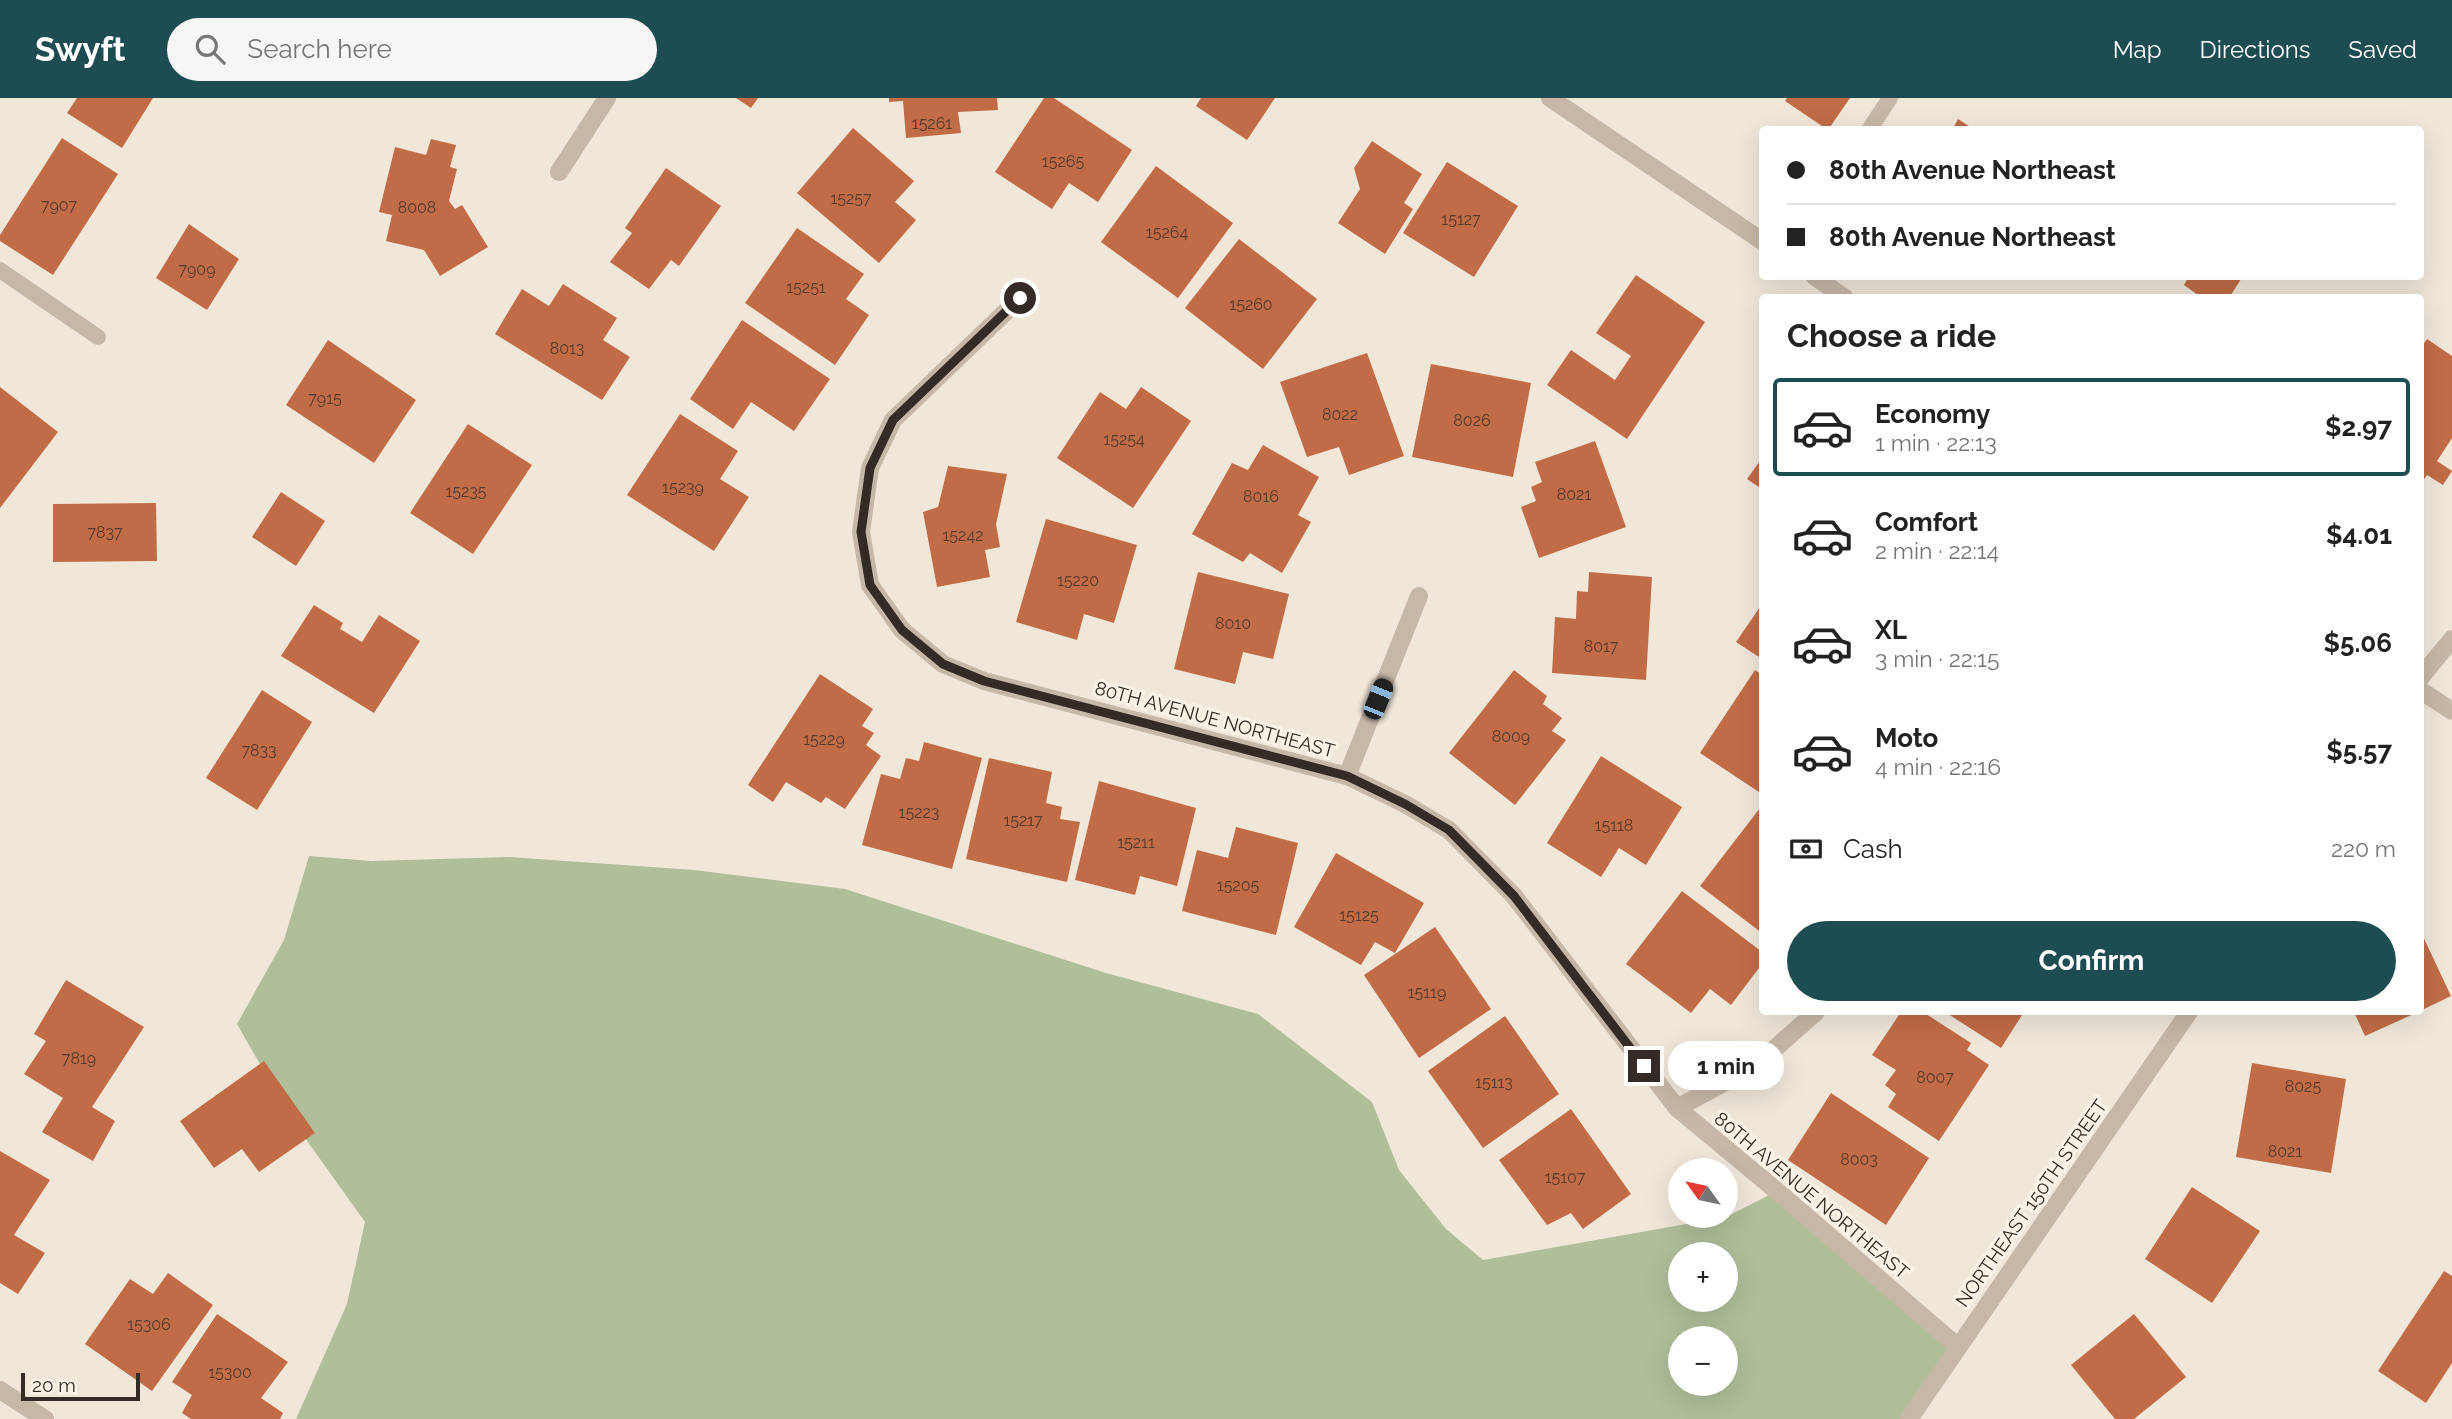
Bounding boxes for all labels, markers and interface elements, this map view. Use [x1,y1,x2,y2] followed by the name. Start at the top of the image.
[167,18,657,81] search box
[35,30,125,69] text: Swyft
[191,30,229,68] icon: search
[247,34,392,64] text: Search here
[2113,35,2162,64] text: Map
[2200,35,2310,64] text: Directions
[2348,35,2417,64] text: Saved
[912,114,952,133] house number: 15261
[1042,152,1084,171] house number: 15265
[1829,155,2116,185] text: 80th Avenue Northeast
[830,189,872,208] house number: 15257
[41,196,78,215] house number: 7907
[398,198,436,217] house number: 8008
[1441,210,1481,229] house number: 15127
[1829,222,2116,252] text: 80th Avenue Northeast
[1146,223,1188,242] house number: 15264
[178,260,216,279] house number: 7909
[786,278,826,297] house number: 15251
[1004,282,1036,314] route start
[1229,295,1273,314] house number: 15260
[1787,317,1996,354] text: Choose a ride
[550,339,584,358] house number: 8013
[308,389,342,408] house number: 7915
[1791,396,1854,459] icon: car
[1875,399,1990,429] text: Economy
[1322,405,1358,424] house number: 8022
[1453,411,1491,430] house number: 8026
[2325,412,2392,442] text: $2.97
[1875,429,1997,456] text: 1 min · 22:13
[1103,430,1145,449] house number: 15254
[662,478,704,497] house number: 15239
[445,482,487,501] house number: 15235
[1557,485,1591,504] house number: 8021
[1243,487,1279,506] house number: 8016
[1791,504,1854,567] icon: car
[1875,507,1978,537] text: Comfort
[2326,520,2392,550] text: $4.01
[87,523,123,542] house number: 7837
[943,526,983,545] house number: 15242
[1875,537,1999,564] text: 2 min · 22:14
[1057,571,1099,590] house number: 15220
[1791,612,1854,675] icon: car
[1215,614,1251,633] house number: 8010
[1875,615,1907,645] text: XL
[2324,628,2392,658] text: $5.06
[1584,637,1619,656] house number: 8017
[1875,645,1999,672] text: 3 min · 22:15
[1093,676,1338,762] street label: 80TH AVENUE NORTHEAST
[1361,676,1396,722] car
[1791,720,1854,783] icon: car
[1875,723,1938,753] text: Moto
[1492,727,1530,746] house number: 8009
[803,730,845,749] house number: 15229
[2326,736,2392,766] text: $5.57
[241,741,277,760] house number: 7833
[1875,753,2001,780] text: 4 min · 22:16
[899,803,939,822] house number: 15223
[1003,811,1043,830] house number: 15217
[1595,816,1633,835] house number: 15118
[1787,830,1825,868] icon: cash
[1117,833,1155,852] house number: 15211
[1843,834,1903,864] text: Cash
[2331,835,2396,862] text: 220 m
[1217,876,1259,895] house number: 15205
[1339,906,1379,925] house number: 15125
[1787,921,2396,1001] button: Confirm
[1408,983,1446,1002] house number: 15119
[1668,1042,1784,1090] callout: 1 min
[62,1049,96,1068] house number: 7819
[1628,1050,1660,1082] route end
[1697,1052,1755,1079] text: 1 min
[1916,1068,1954,1087] house number: 8007
[1475,1073,1513,1092] house number: 15113
[2285,1077,2321,1096] house number: 8025
[1951,1095,2111,1311] street label: NORTHEAST 150TH STREET
[1710,1107,1914,1283] street label: 80TH AVENUE NORTHEAST
[2268,1142,2302,1161] house number: 8021
[1840,1150,1878,1169] house number: 8003
[1668,1158,1738,1228] north arrow
[1668,1158,1738,1396] map controls
[1545,1168,1586,1187] house number: 15107
[1668,1242,1738,1312] button: +
[127,1315,171,1334] house number: 15306
[1668,1326,1738,1396] button: −
[208,1363,252,1382] house number: 15300
[21,1370,140,1402] scale bar
[32,1374,76,1396] text: 20 m

